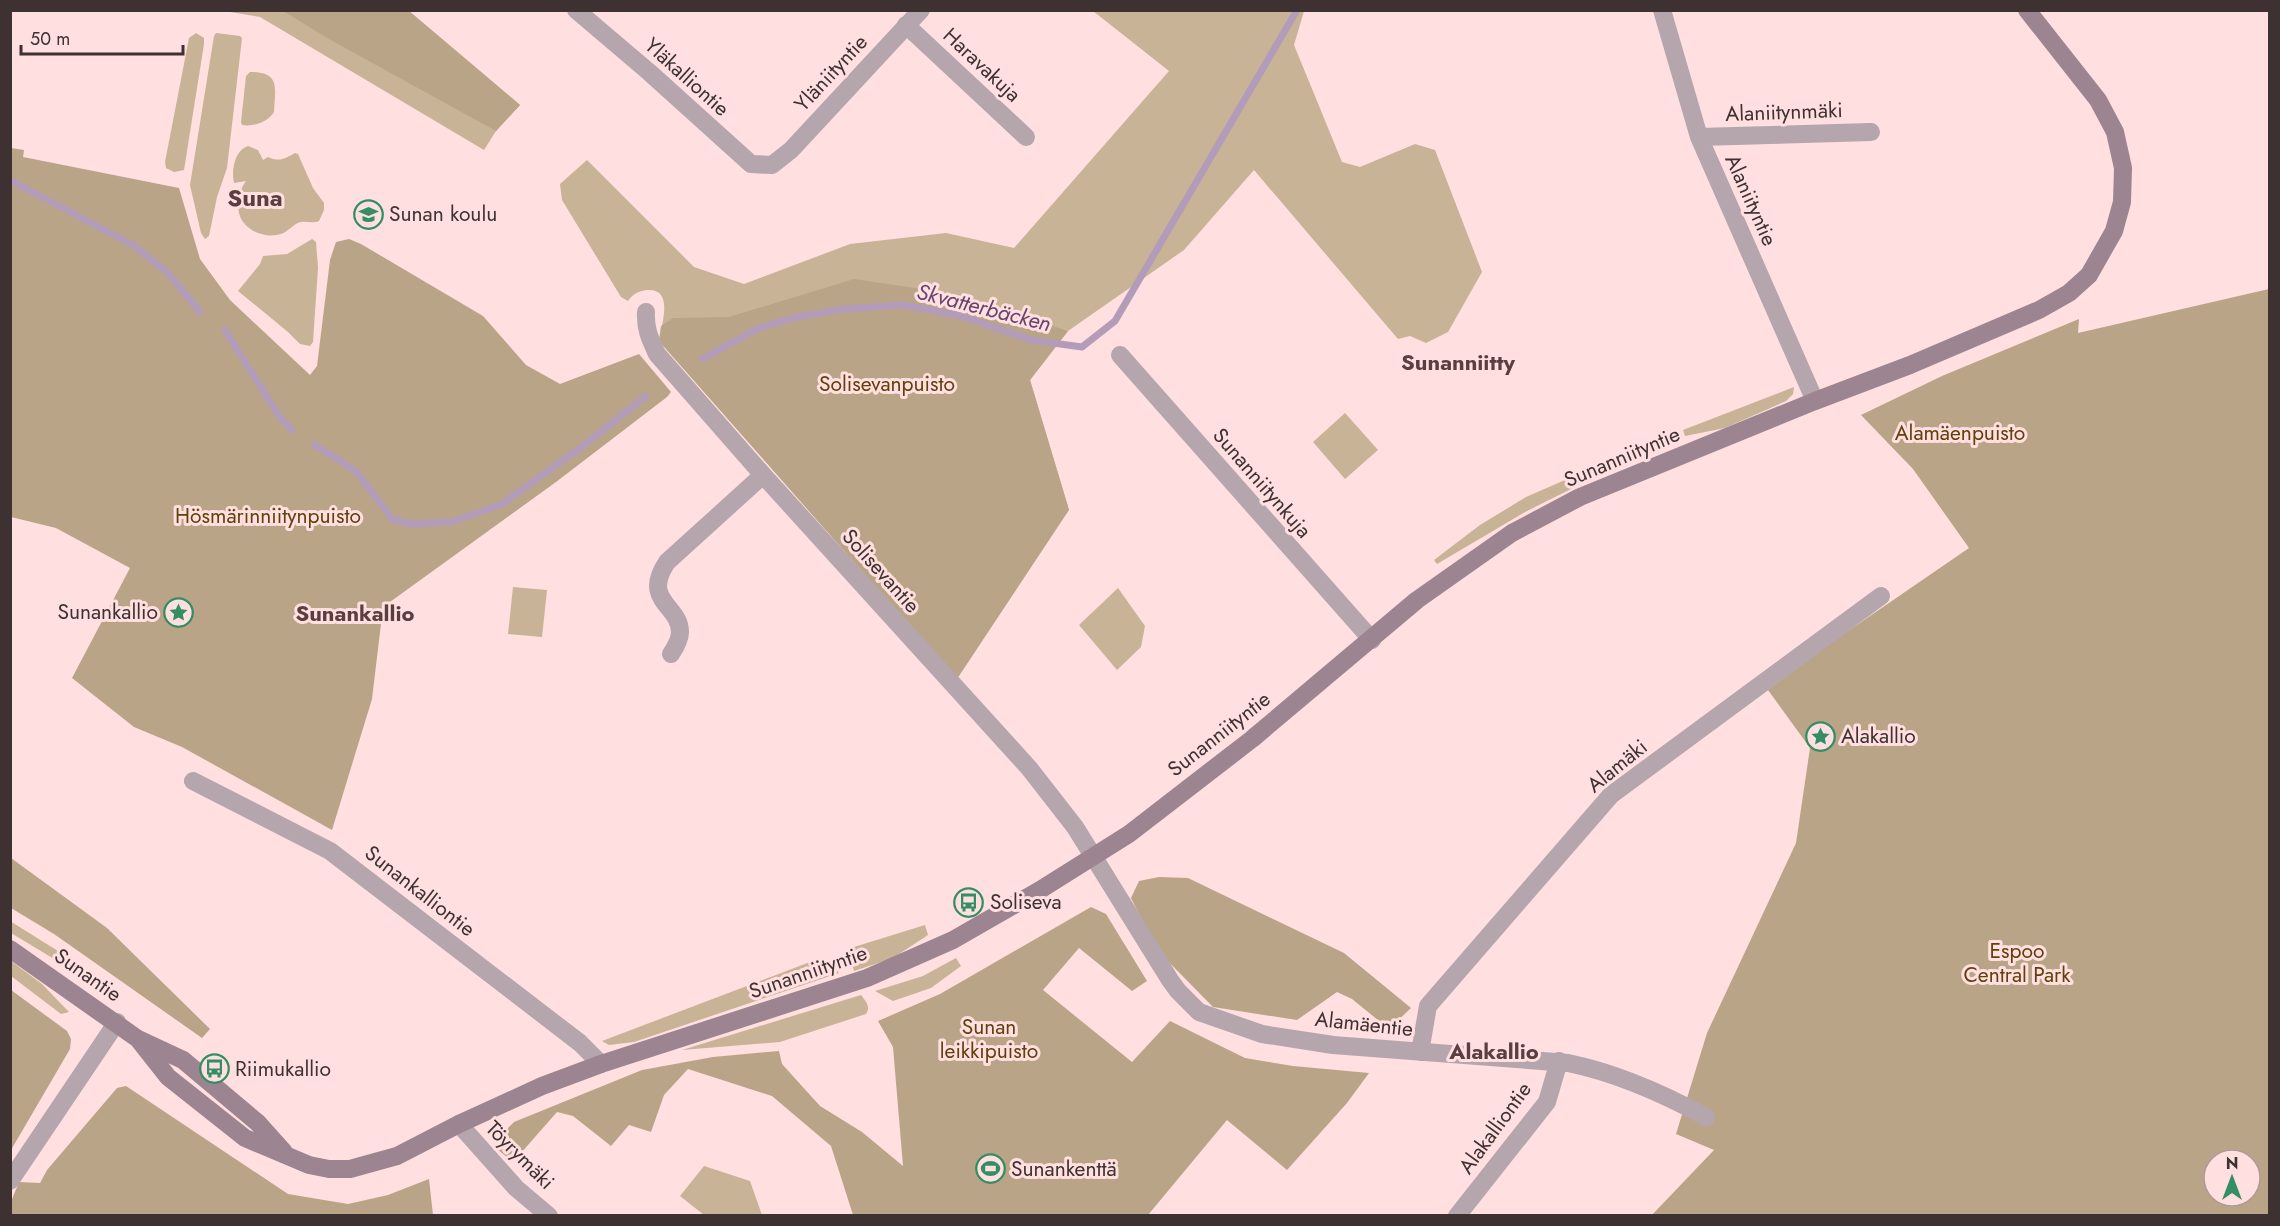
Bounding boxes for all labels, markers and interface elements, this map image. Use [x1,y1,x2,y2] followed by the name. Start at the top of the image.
[21,18,183,56] scale bar
[936,21,1028,109] street label: Haravakuja
[30,26,70,52] text: 50 m
[788,28,875,118] street label: Yläniityntie
[638,31,736,123] street label: Yläkalliontie
[1725,95,1843,129] street label: Alaniitynmäki
[1717,149,1785,251] street label: Alaniityntie
[227,180,283,215] district label: Suna
[352,198,384,230] school or university icon: Sunan koulu
[389,199,497,229] place label: Sunan koulu
[913,275,1055,339] water label: Skvatterbäcken
[1401,346,1515,378] district label: Sunanniitty
[819,369,955,399] park label: Solisevanpuisto
[1895,418,2025,448] park label: Alamäenpuisto
[1559,419,1685,495] street label: Sunanniityntie
[1206,421,1318,545] street label: Sunanniitynkuja
[175,501,361,531] park label: Hösmärinniitynpuisto
[835,522,927,620] street label: Solisevantie
[163,596,195,628] place icon: Sunankallio
[57,597,158,627] place label: Sunankallio
[295,597,415,629] district label: Sunankallio
[1161,684,1277,784] street label: Sunanniityntie
[1804,720,1836,752] place icon: Alakallio
[1841,721,1916,751] place label: Alakallio
[1580,732,1654,800] street label: Alamäki
[358,838,482,944] street label: Sunankalliontie
[953,886,985,918] bus stop icon: Soliseva
[990,887,1062,917] place label: Soliseva
[1963,936,2071,990] park label: Espoo Central Park
[745,938,871,1006] street label: Sunanniityntie
[48,941,128,1009] street label: Sunantie
[1313,1004,1415,1044] street label: Alamäentie
[940,1012,1038,1066] park label: Sunan leikkipuisto
[1448,1035,1539,1067] district label: Alakallio
[198,1053,230,1085] bus stop icon: Riimukallio
[235,1054,331,1084] place label: Riimukallio
[1451,1076,1539,1180] street label: Alakalliontie
[479,1114,561,1196] street label: Töyrymäki
[2202,1148,2262,1208] north arrow
[2226,1152,2238,1175] text: N
[974,1153,1006,1185] sports icon: Sunankenttä
[1011,1154,1117,1184] place label: Sunankenttä

